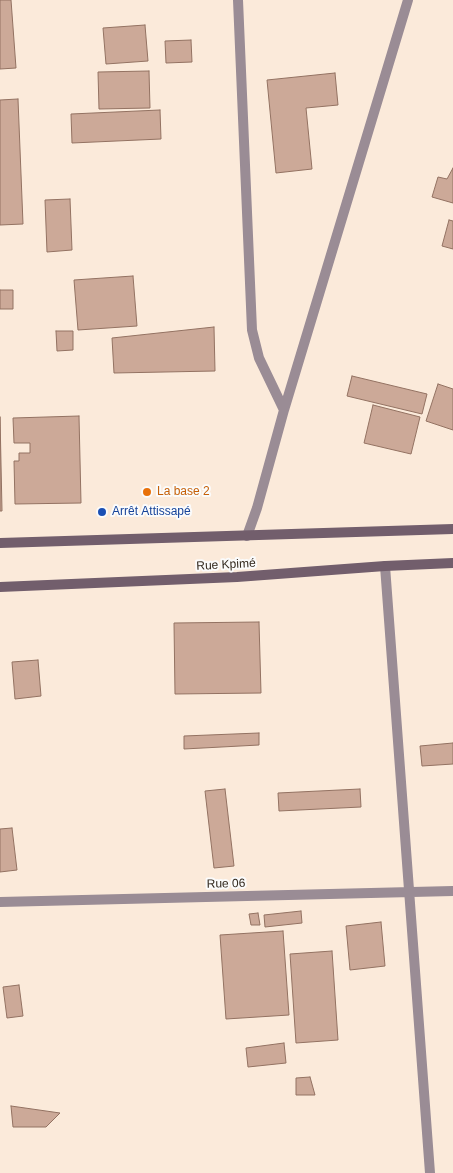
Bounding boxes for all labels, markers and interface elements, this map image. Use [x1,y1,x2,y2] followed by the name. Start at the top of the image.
[157,485,210,499] place label: La base 2
[141,486,153,498] marker: La base 2
[112,505,191,519] place label: Arrêt Attissapé
[96,506,108,518] marker: Arrêt Attissapé
[196,556,256,574] street label: Rue Kpimé
[207,876,245,892] street label: Rue 06

